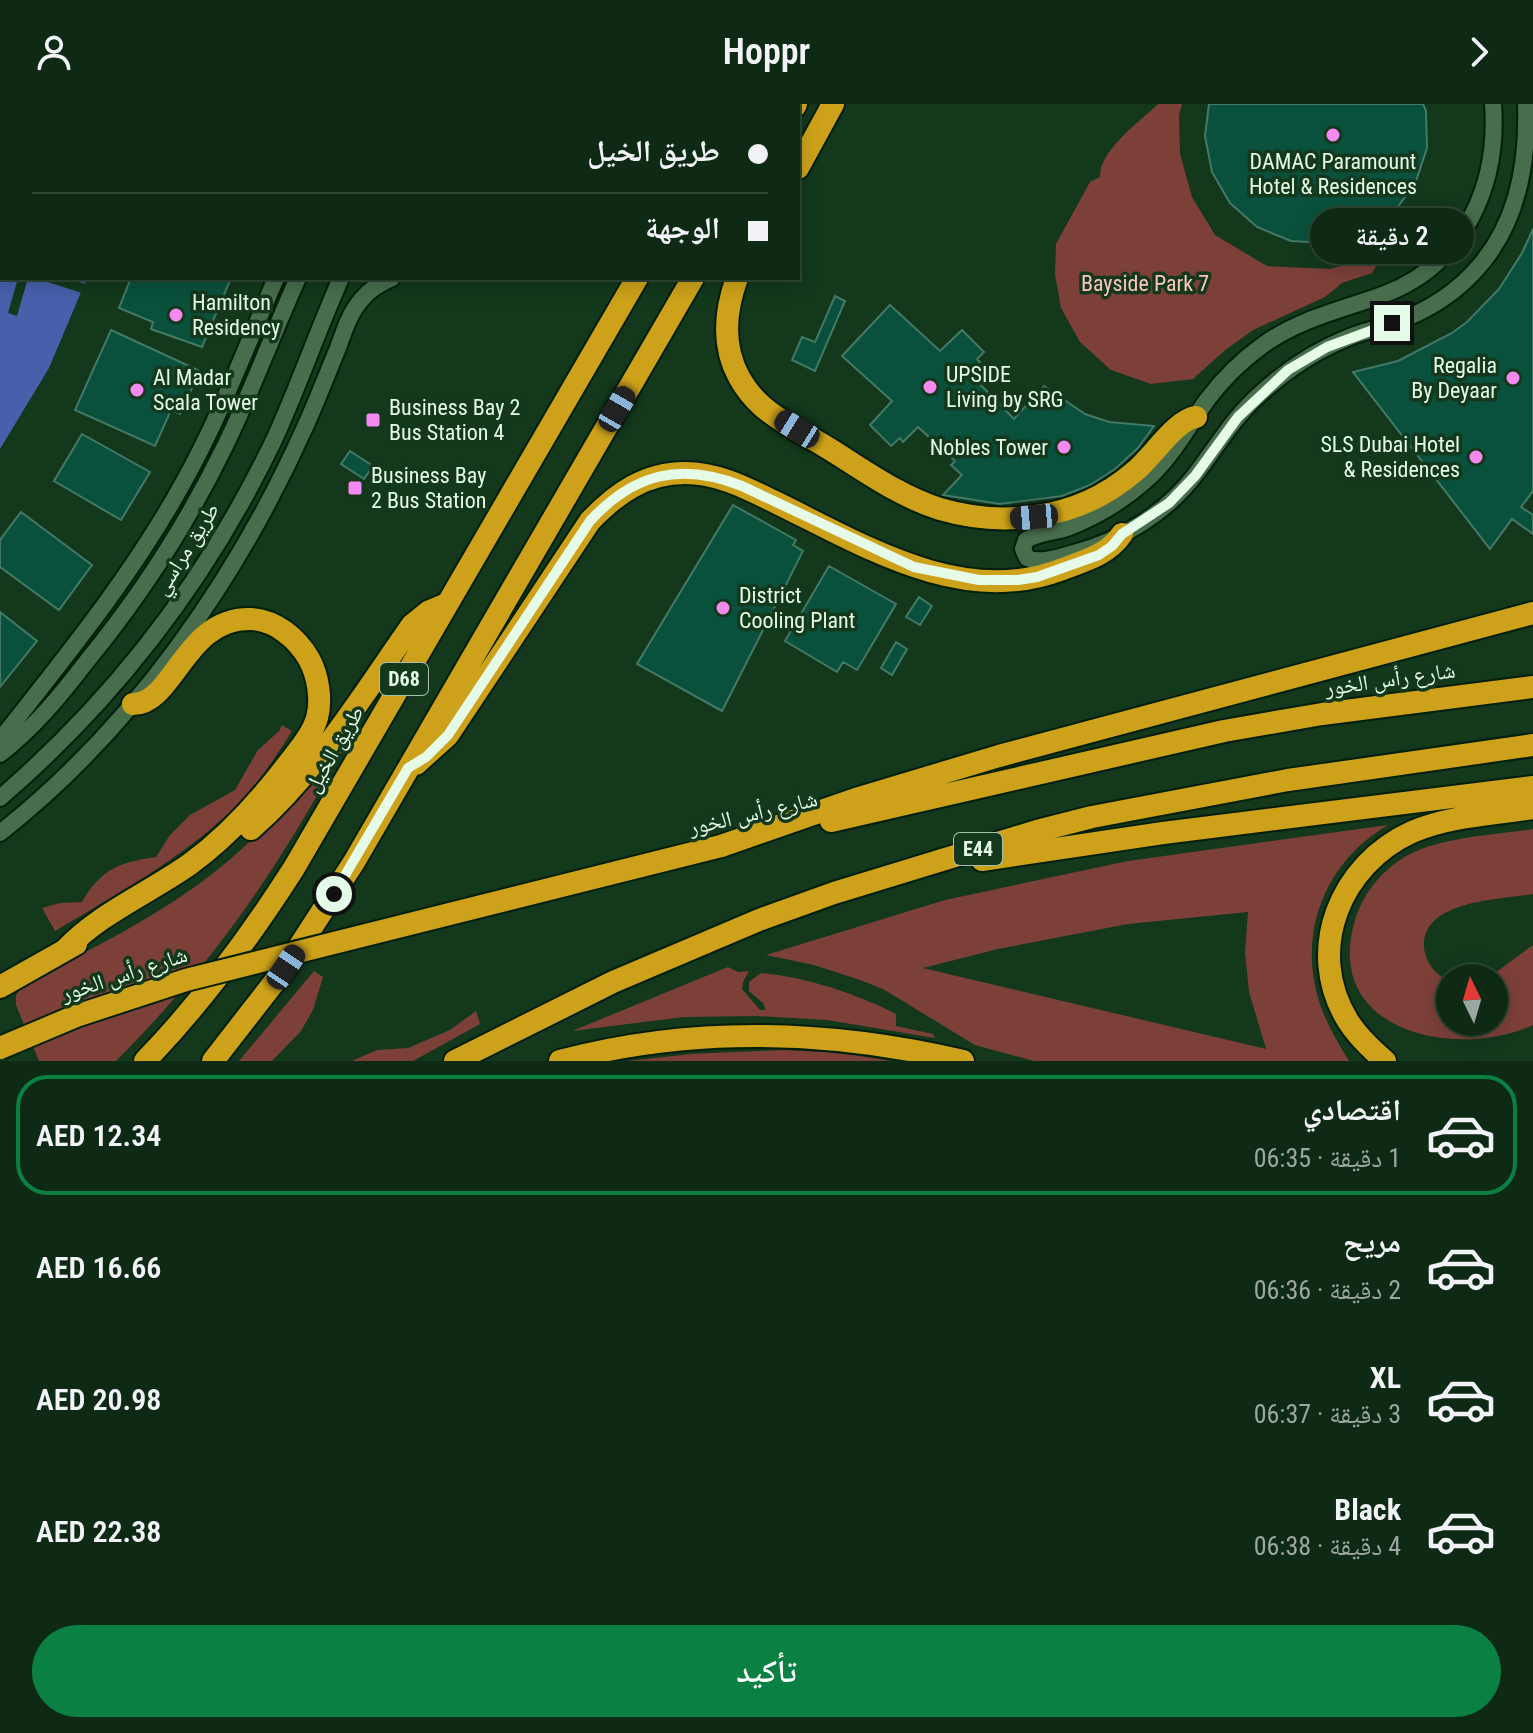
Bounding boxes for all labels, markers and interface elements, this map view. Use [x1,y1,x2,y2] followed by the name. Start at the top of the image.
[32,30,76,74] icon: person
[1457,30,1501,74] icon: forward
[723,31,810,73] text: Hoppr
[1324,126,1342,144] marker: DAMAC Paramount Hotel & Residences
[587,133,720,168] text: طريق الخيل
[1249,149,1417,199] place label: DAMAC Paramount Hotel & Residences
[1310,207,1474,263] callout: 2 دقيقة
[645,210,720,245] text: الوجهة
[1355,221,1429,251] text: 2 دقيقة
[1081,271,1209,296] park label: Bayside Park 7
[192,290,280,340] place label: Hamilton Residency
[1374,305,1410,341] route end
[167,306,185,324] marker: Hamilton Residency
[1411,353,1497,403] place label: Regalia By Deyaar
[946,362,1064,412] place label: UPSIDE Living by SRG
[153,365,258,415] place label: Al Madar Scala Tower
[1504,369,1522,387] marker: Regalia By Deyaar
[921,378,939,396] marker: UPSIDE Living by SRG
[128,381,146,399] marker: Al Madar Scala Tower
[595,382,639,436] car
[389,395,520,445] place label: Business Bay 2 Bus Station 4
[770,406,824,452] car
[364,411,382,429] marker: Business Bay 2 Bus Station 4
[1320,432,1460,482] place label: SLS Dubai Hotel & Residences
[930,435,1048,460] place label: Nobles Tower
[1055,438,1073,456] marker: Nobles Tower
[1467,448,1485,466] marker: SLS Dubai Hotel & Residences
[371,463,486,513] place label: Business Bay 2 Bus Station
[346,479,364,497] marker: Business Bay 2 Bus Station
[148,498,228,602] street label: طريق مراسي
[1009,503,1059,531] car
[739,583,855,633] place label: District Cooling Plant
[714,599,732,617] marker: District Cooling Plant
[1322,657,1457,702] street label: شارع رأس الخور
[380,663,428,695] road number: D68
[299,701,370,797] street label: طريق الخيل
[685,785,820,841] street label: شارع رأس الخور
[954,833,1002,865] road number: E44
[316,876,352,912] route start
[263,940,309,994] car
[57,941,191,1007] street label: شارع رأس الخور
[1436,964,1508,1036] north arrow
[1436,964,1508,1036] map controls
[1303,1092,1401,1127] text: اقتصادي
[1425,1099,1497,1171] icon: car
[36,1118,161,1153] text: AED 12.34
[1254,1143,1401,1173] text: 1 دقيقة · 06:35
[1343,1224,1401,1259] text: مريح
[1425,1231,1497,1303] icon: car
[36,1250,161,1285] text: AED 16.66
[1254,1275,1401,1305] text: 2 دقيقة · 06:36
[1370,1360,1401,1395] text: XL
[1425,1363,1497,1435] icon: car
[36,1382,161,1417] text: AED 20.98
[1254,1399,1401,1429] text: 3 دقيقة · 06:37
[1334,1492,1401,1527] text: Black
[1425,1495,1497,1567] icon: car
[36,1514,161,1549] text: AED 22.38
[1254,1531,1401,1561] text: 4 دقيقة · 06:38
[32,1625,1501,1717] button: تأكيد

